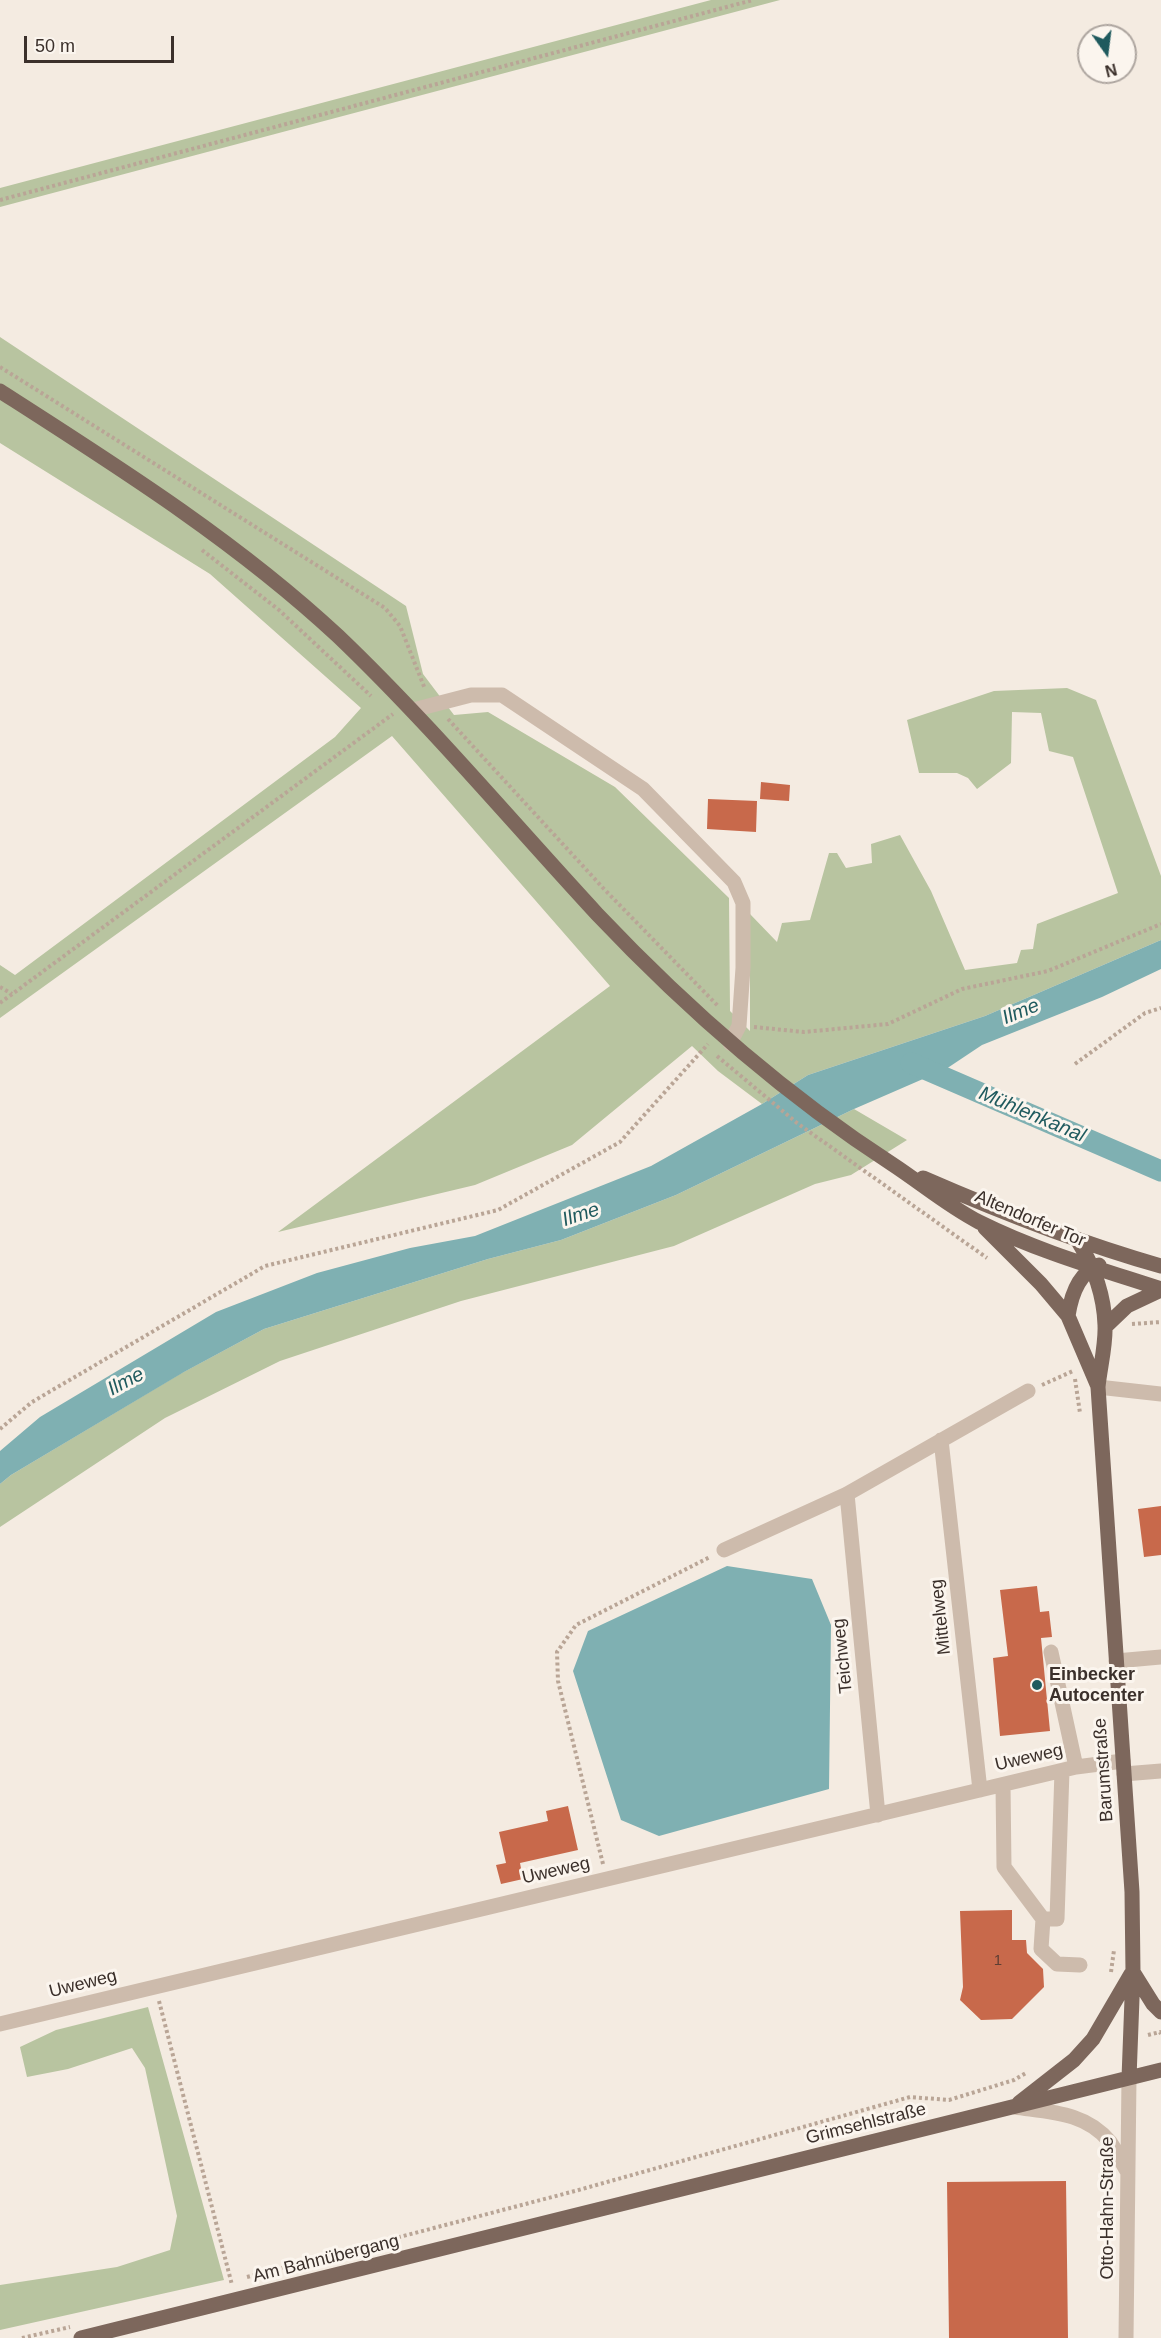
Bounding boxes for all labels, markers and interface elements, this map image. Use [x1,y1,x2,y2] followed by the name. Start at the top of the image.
[27,24,177,62] scale bar
[1077,24,1137,84] north arrow
[35,36,75,56] text: 50 m
[1103,60,1119,80] text: N
[999,994,1043,1030] water label: Ilme
[975,1082,1089,1148] water label: Mühlenkanal
[971,1186,1089,1252] street label: Altendorfer Tor
[559,1198,603,1232] water label: Ilme
[104,1363,148,1401] water label: Ilme
[926,1578,956,1656] street label: Mittelweg
[828,1618,858,1694] street label: Teichweg
[1049,1664,1144,1706] place label: Einbecker Autocenter
[1030,1678,1044,1692] marker: Einbecker Autocenter
[1090,1717,1118,1823] street label: Barumstraße
[993,1740,1065,1776] street label: Uweweg
[520,1853,592,1889] street label: Uweweg
[994,1952,1002,1970] house number: 1
[47,1965,119,2003] street label: Uweweg
[804,2099,928,2149] street label: Grimsehlstraße
[1097,2136,1119,2280] street label: Otto-Hahn-Straße
[251,2230,401,2288] street label: Am Bahnübergang

